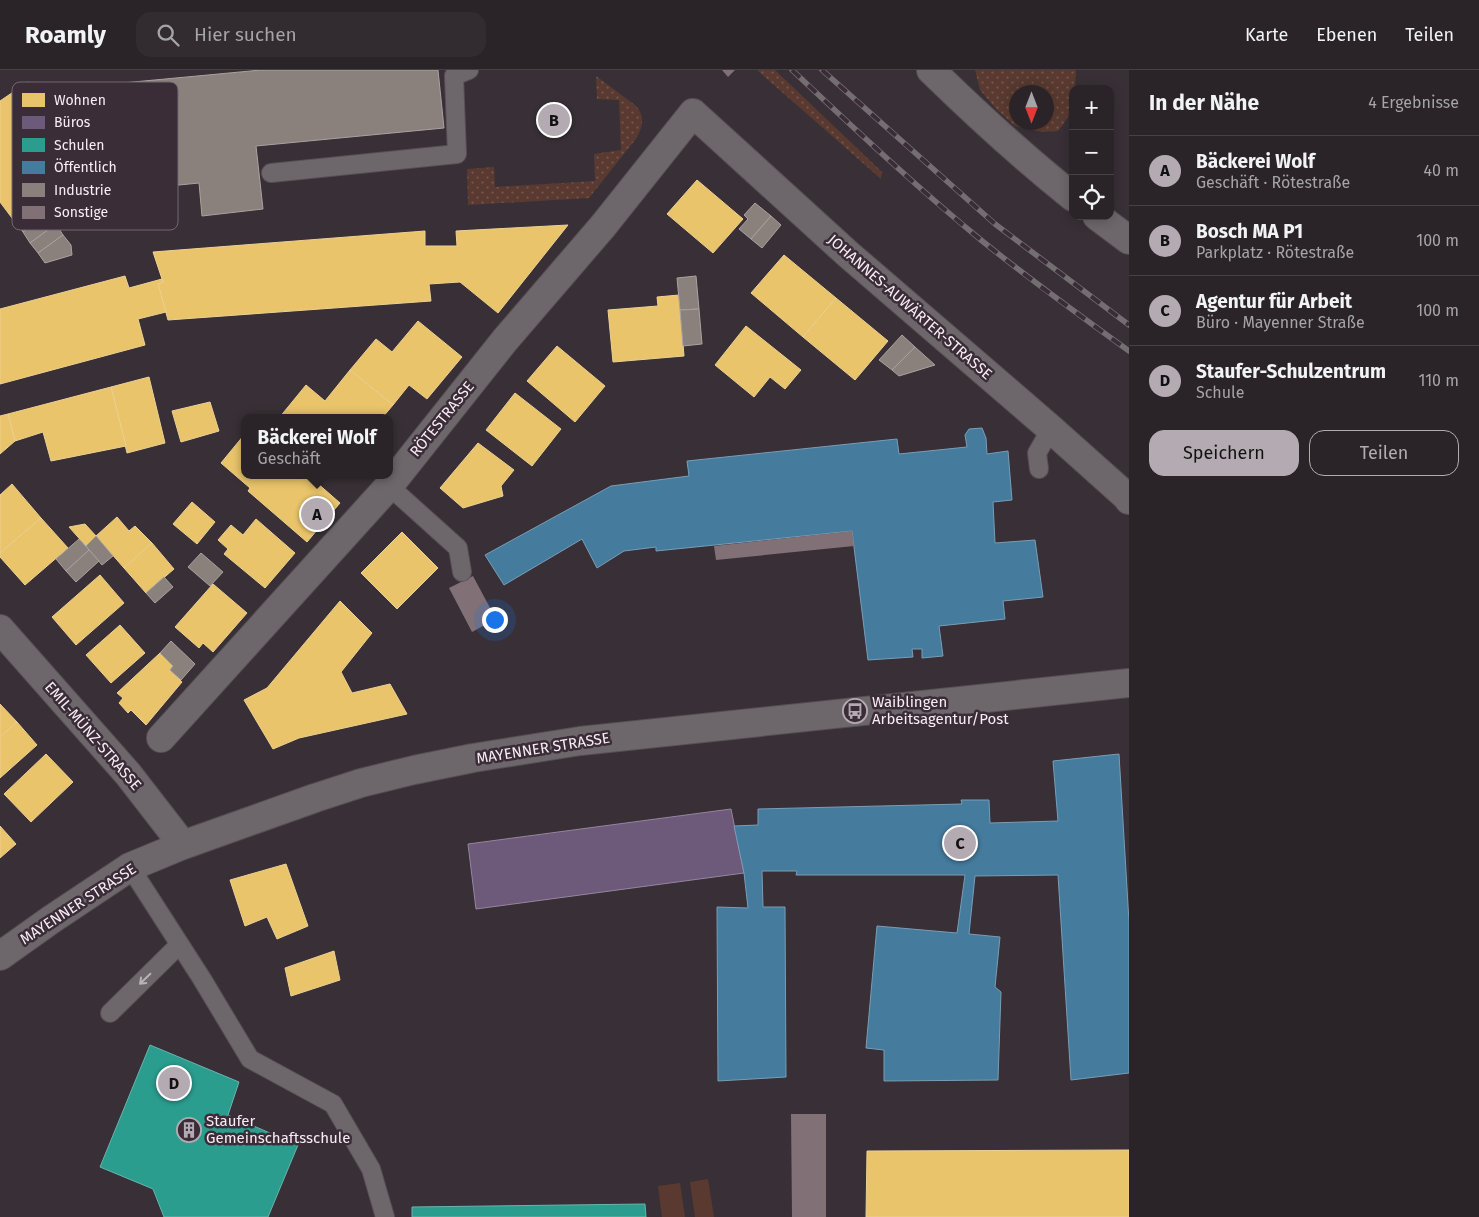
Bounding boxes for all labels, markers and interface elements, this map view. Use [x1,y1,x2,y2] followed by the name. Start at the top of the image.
[136,12,486,57] search box
[25,21,106,49] text: Roamly
[154,21,182,49] icon: search
[194,23,297,46] text: Hier suchen
[1245,24,1288,46] text: Karte
[1316,24,1377,46] text: Ebenen
[1405,24,1454,46] text: Teilen
[12,82,178,230] legend
[1009,85,1054,130] north arrow
[1069,85,1114,220] map controls
[1069,85,1114,130] button: +
[1149,90,1259,116] text: In der Nähe
[54,92,106,109] text: Wohnen
[1368,93,1459,112] text: 4 Ergebnisse
[538,101,570,139] pin: B
[54,114,91,131] text: Büros
[1069,130,1114,175] button: −
[54,137,105,154] text: Schulen
[1196,150,1315,173] text: Bäckerei Wolf
[54,158,117,176] text: Öffentlich
[1160,161,1170,180] text: A
[1424,161,1459,180] text: 40 m
[1196,173,1350,192] text: Geschäft · Rötestraße
[1069,175,1114,220] button: locate
[54,182,111,199] text: Industrie
[54,204,108,221] text: Sonstige
[1196,220,1303,243] text: Bosch MA P1
[824,231,996,383] street label: JOHANNES-AUWÄRTER-STRASSE
[1160,231,1170,250] text: B
[1416,231,1459,250] text: 100 m
[1196,243,1354,262] text: Parkplatz · Rötestraße
[1196,290,1352,313] text: Agentur für Arbeit
[1160,301,1170,320] text: C
[1416,301,1459,320] text: 100 m
[1196,313,1365,332] text: Büro · Mayenner Straße
[1196,360,1386,383] text: Staufer-Schulzentrum
[1160,371,1170,390] text: D
[1418,371,1459,390] text: 110 m
[406,378,478,460] street label: RÖTESTRASSE
[1196,383,1244,402] text: Schule
[241,414,393,479] popup
[258,426,376,449] text: Bäckerei Wolf
[1149,430,1299,476] button: Speichern
[1309,430,1459,476] button: Teilen
[258,449,321,468] text: Geschäft
[301,495,333,533] pin: A
[482,607,508,633] your location
[41,678,145,794] street label: EMIL-MÜNZ-STRASSE
[872,693,1009,728] place label: Waiblingen Arbeitsagentur/Post
[842,698,868,724] bus stop icon: Waiblingen Arbeitsagentur/Post
[475,729,611,767] street label: MAYENNER STRASSE
[944,824,976,862] pin: C
[17,860,139,948] street label: MAYENNER STRASSE
[138,973,151,985] one-way arrow
[158,1064,190,1102] pin: D
[206,1112,350,1147] place label: Staufer Gemeinschaftsschule
[176,1117,202,1143] building icon: Staufer Gemeinschaftsschule

